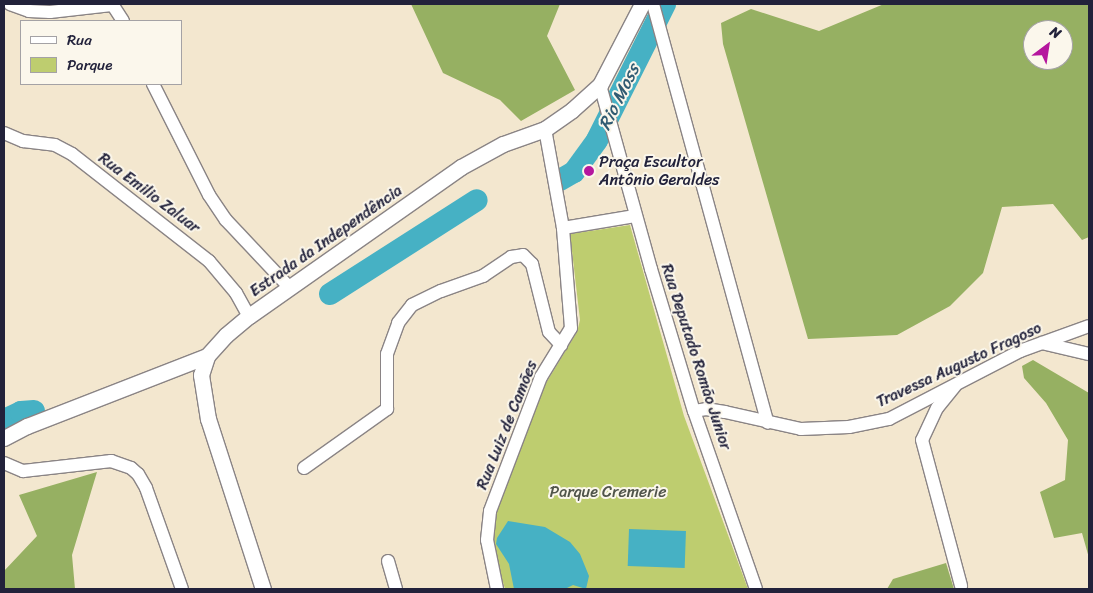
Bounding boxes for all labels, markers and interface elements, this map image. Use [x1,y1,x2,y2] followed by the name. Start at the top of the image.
[1045,19,1066,46] text: N
[20,20,182,85] legend
[1023,20,1073,70] north arrow
[67,27,92,53] text: Rua
[67,52,112,78] text: Parque
[594,61,644,133] water label: Rio Moss
[95,149,203,237] street label: Rua Emilio Zaluar
[599,152,719,190] place label: Praça Escultor Antônio Geraldes
[583,165,595,177] marker: Praça Escultor Antônio Geraldes
[246,181,406,301] street label: Estrada da Independência
[657,261,735,453] street label: Rua Deputado Romão Junior
[874,318,1044,412] street label: Travessa Augusto Fragoso
[472,358,542,492] street label: Rua Luiz de Camões
[549,482,667,502] park label: Parque Cremerie

